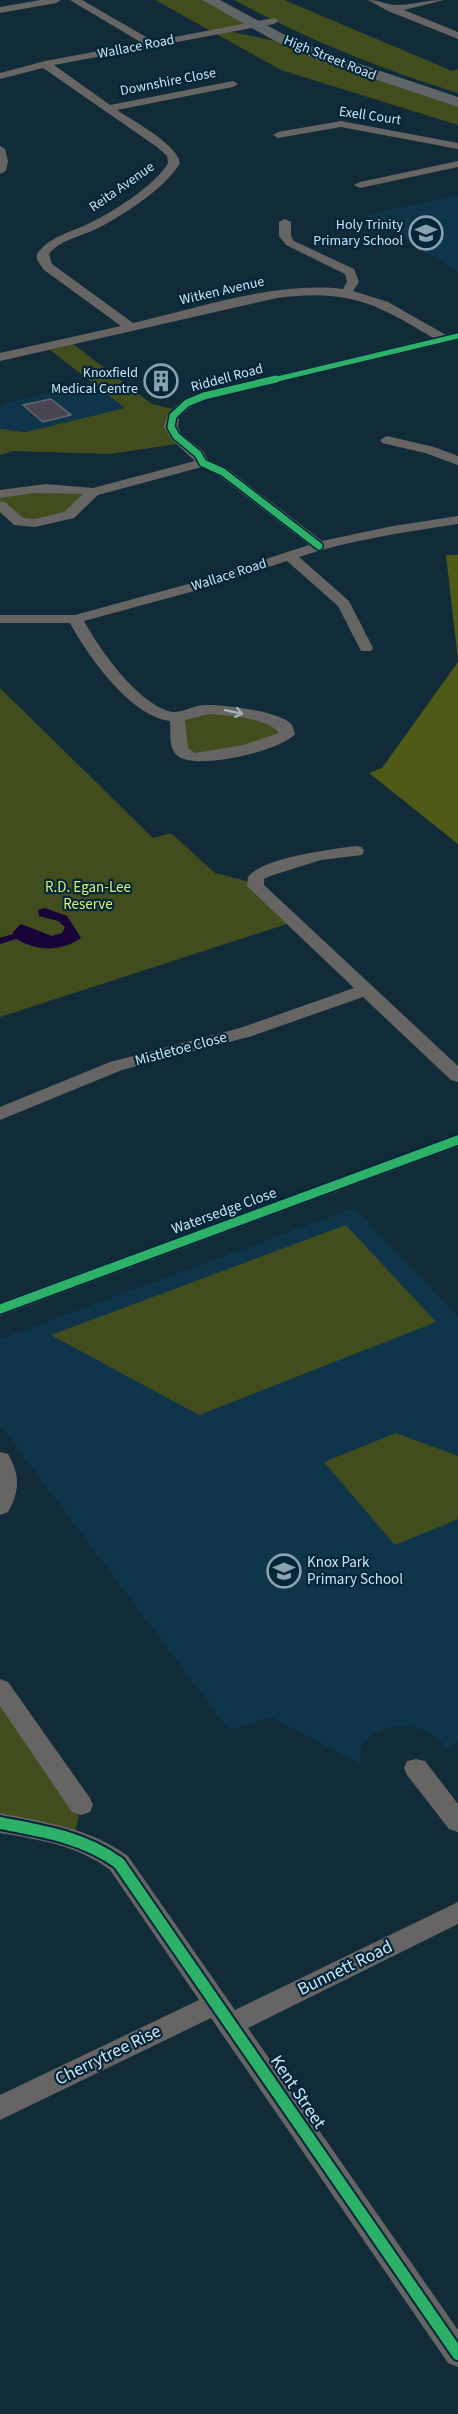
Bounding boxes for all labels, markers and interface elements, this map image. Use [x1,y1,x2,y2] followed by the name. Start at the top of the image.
[96,30,176,64] street label: Wallace Road
[281,30,379,86] street label: High Street Road
[118,63,218,101] street label: Downshire Close
[338,102,403,130] street label: Exell Court
[85,157,159,217] street label: Reita Avenue
[313,215,403,251] place label: Holy Trinity Primary School
[408,215,444,251] school or university icon: Holy Trinity Primary School
[178,272,266,310] street label: Witken Avenue
[189,359,265,397] street label: Riddell Road
[51,363,138,399] place label: Knoxfield Medical Centre
[143,363,179,399] building icon: Knoxfield Medical Centre
[189,553,269,597] street label: Wallace Road
[224,707,243,719] one-way arrow
[45,877,131,915] park label: R.D. Egan-Lee Reserve
[133,1027,229,1071] street label: Mistletoe Close
[169,1182,279,1240] street label: Watersedge Close
[307,1552,403,1590] place label: Knox Park Primary School
[266,1553,302,1589] school or university icon: Knox Park Primary School
[293,1934,397,2002] street label: Bunnett Road
[51,2019,165,2091] street label: Cherrytree Rise
[264,2050,332,2134] street label: Kent Street

